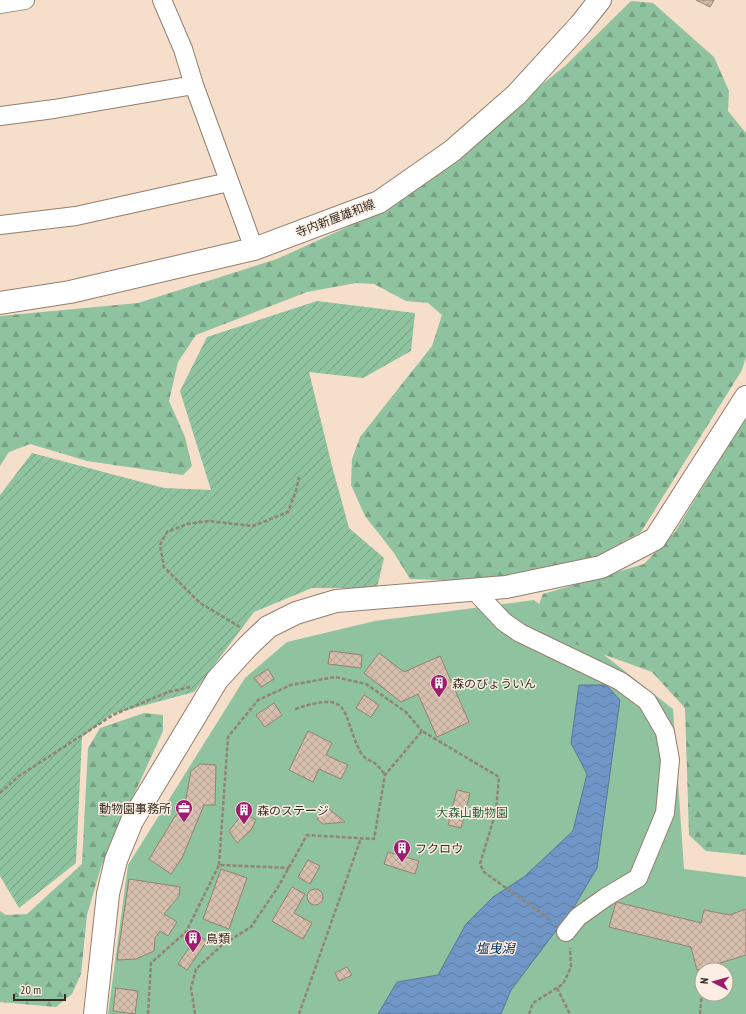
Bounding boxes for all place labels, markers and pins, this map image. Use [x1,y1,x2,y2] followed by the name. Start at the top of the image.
[429,673,449,698] building icon: 森のびょういん
[452,676,536,691] place label: 森のびょういん
[174,798,194,823] office icon: 動物園事務所
[234,800,254,825] building icon: 森のステージ
[99,801,171,816] place label: 動物園事務所
[257,803,329,818] place label: 森のステージ
[392,838,412,863] building icon: フクロウ
[415,841,463,856] place label: フクロウ
[183,928,203,953] building icon: 鳥類
[206,931,230,946] place label: 鳥類

